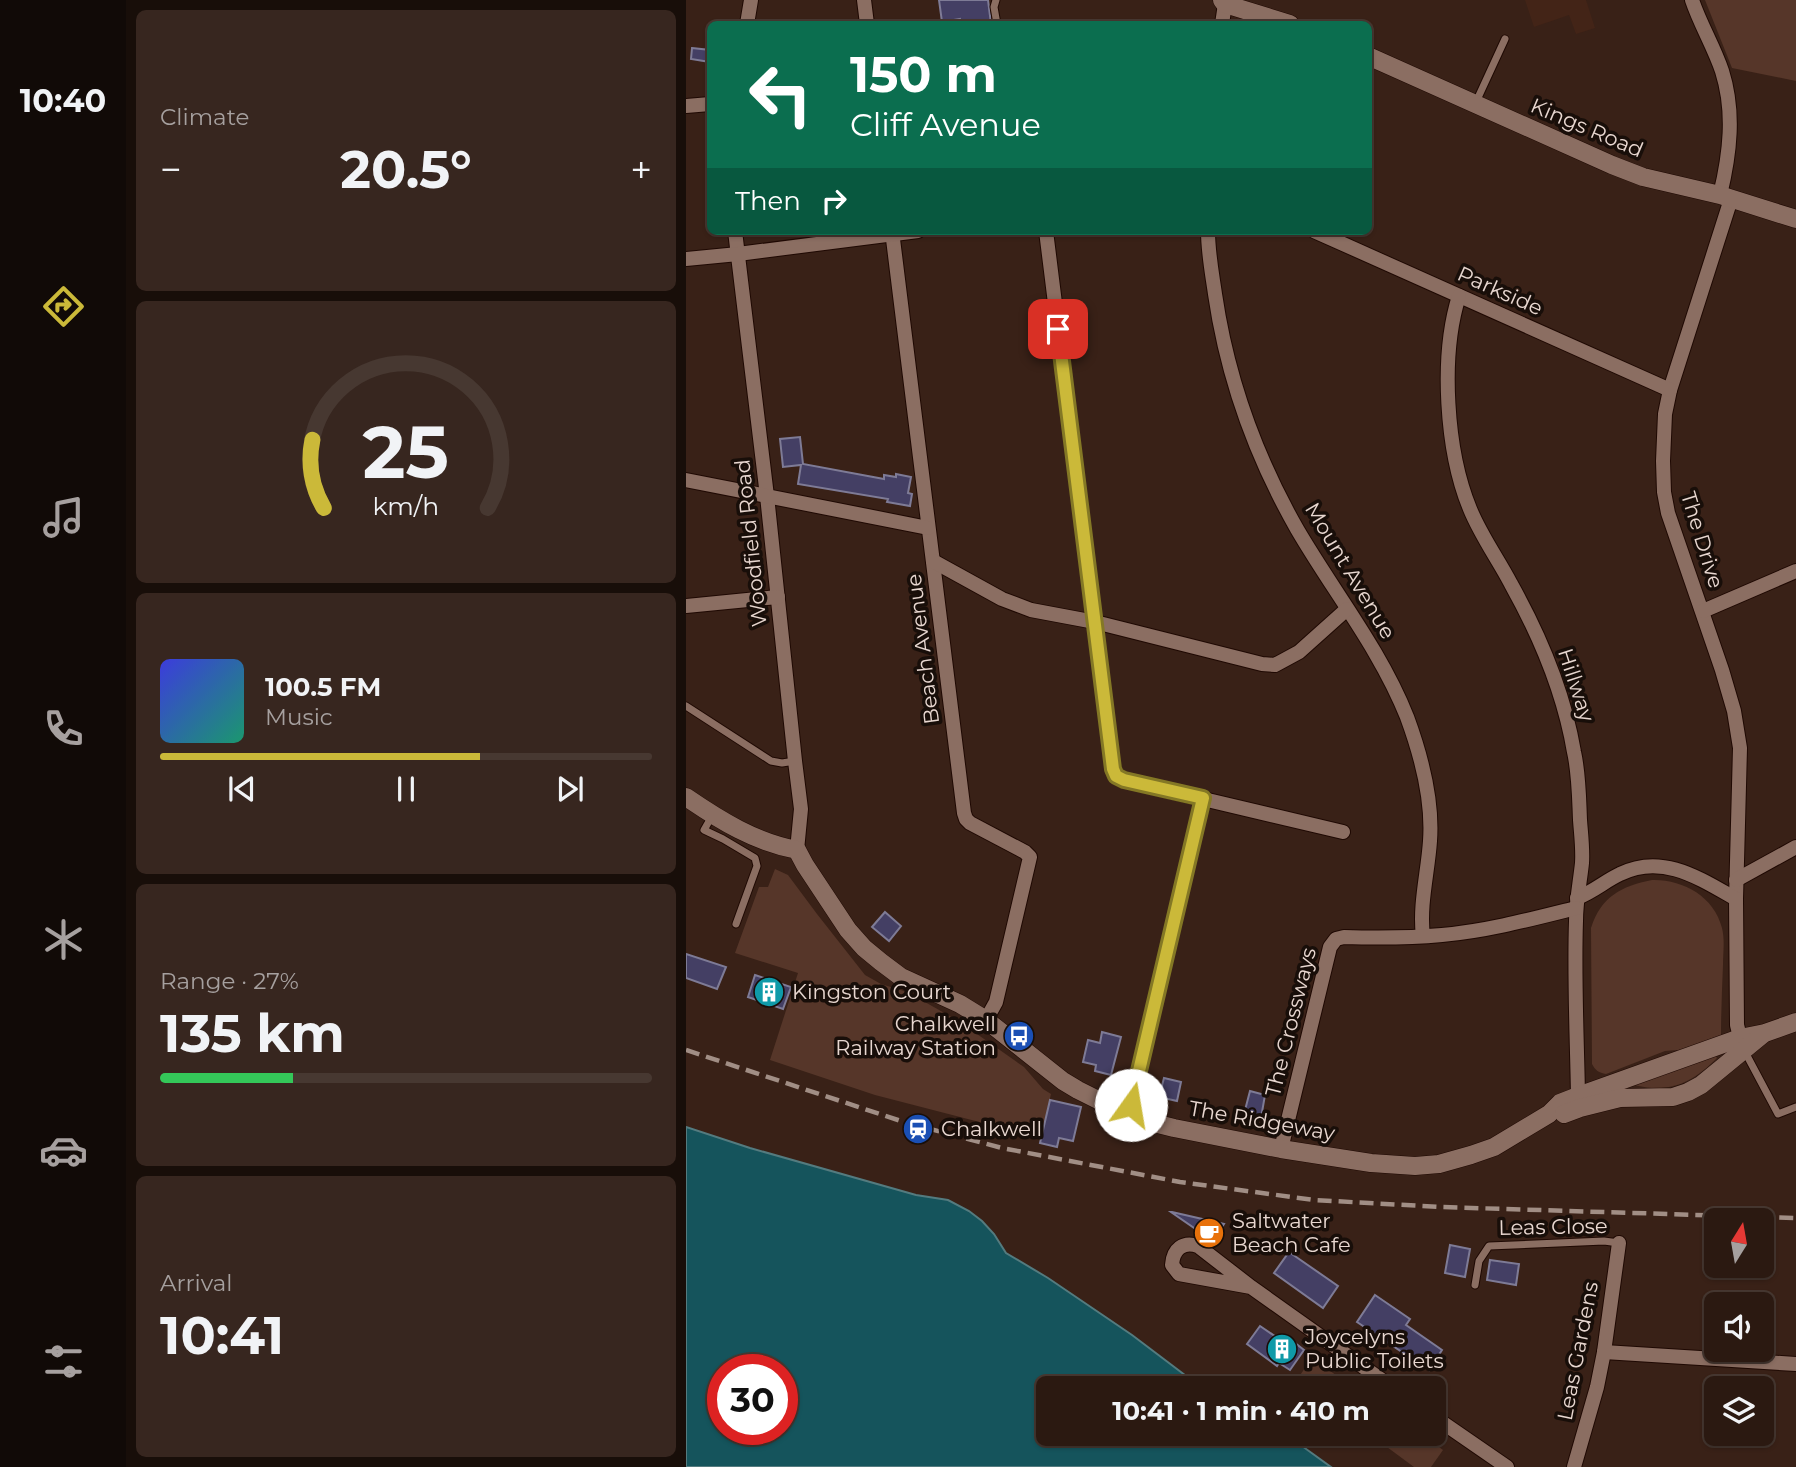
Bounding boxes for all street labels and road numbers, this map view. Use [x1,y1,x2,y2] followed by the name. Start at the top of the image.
[1527,93,1647,162] street label: Kings Road
[1454,261,1547,320] street label: Parkside
[729,458,772,628] street label: Woodfield Road
[1676,489,1729,591] street label: The Drive
[1300,498,1401,644] street label: Mount Avenue
[901,572,944,726] street label: Beach Avenue
[1553,645,1600,725] street label: Hillway
[1260,945,1321,1099] street label: The Crossways
[1187,1095,1338,1146] street label: The Ridgeway
[1498,1213,1608,1240] street label: Leas Close
[1552,1279,1603,1422] street label: Leas Gardens

